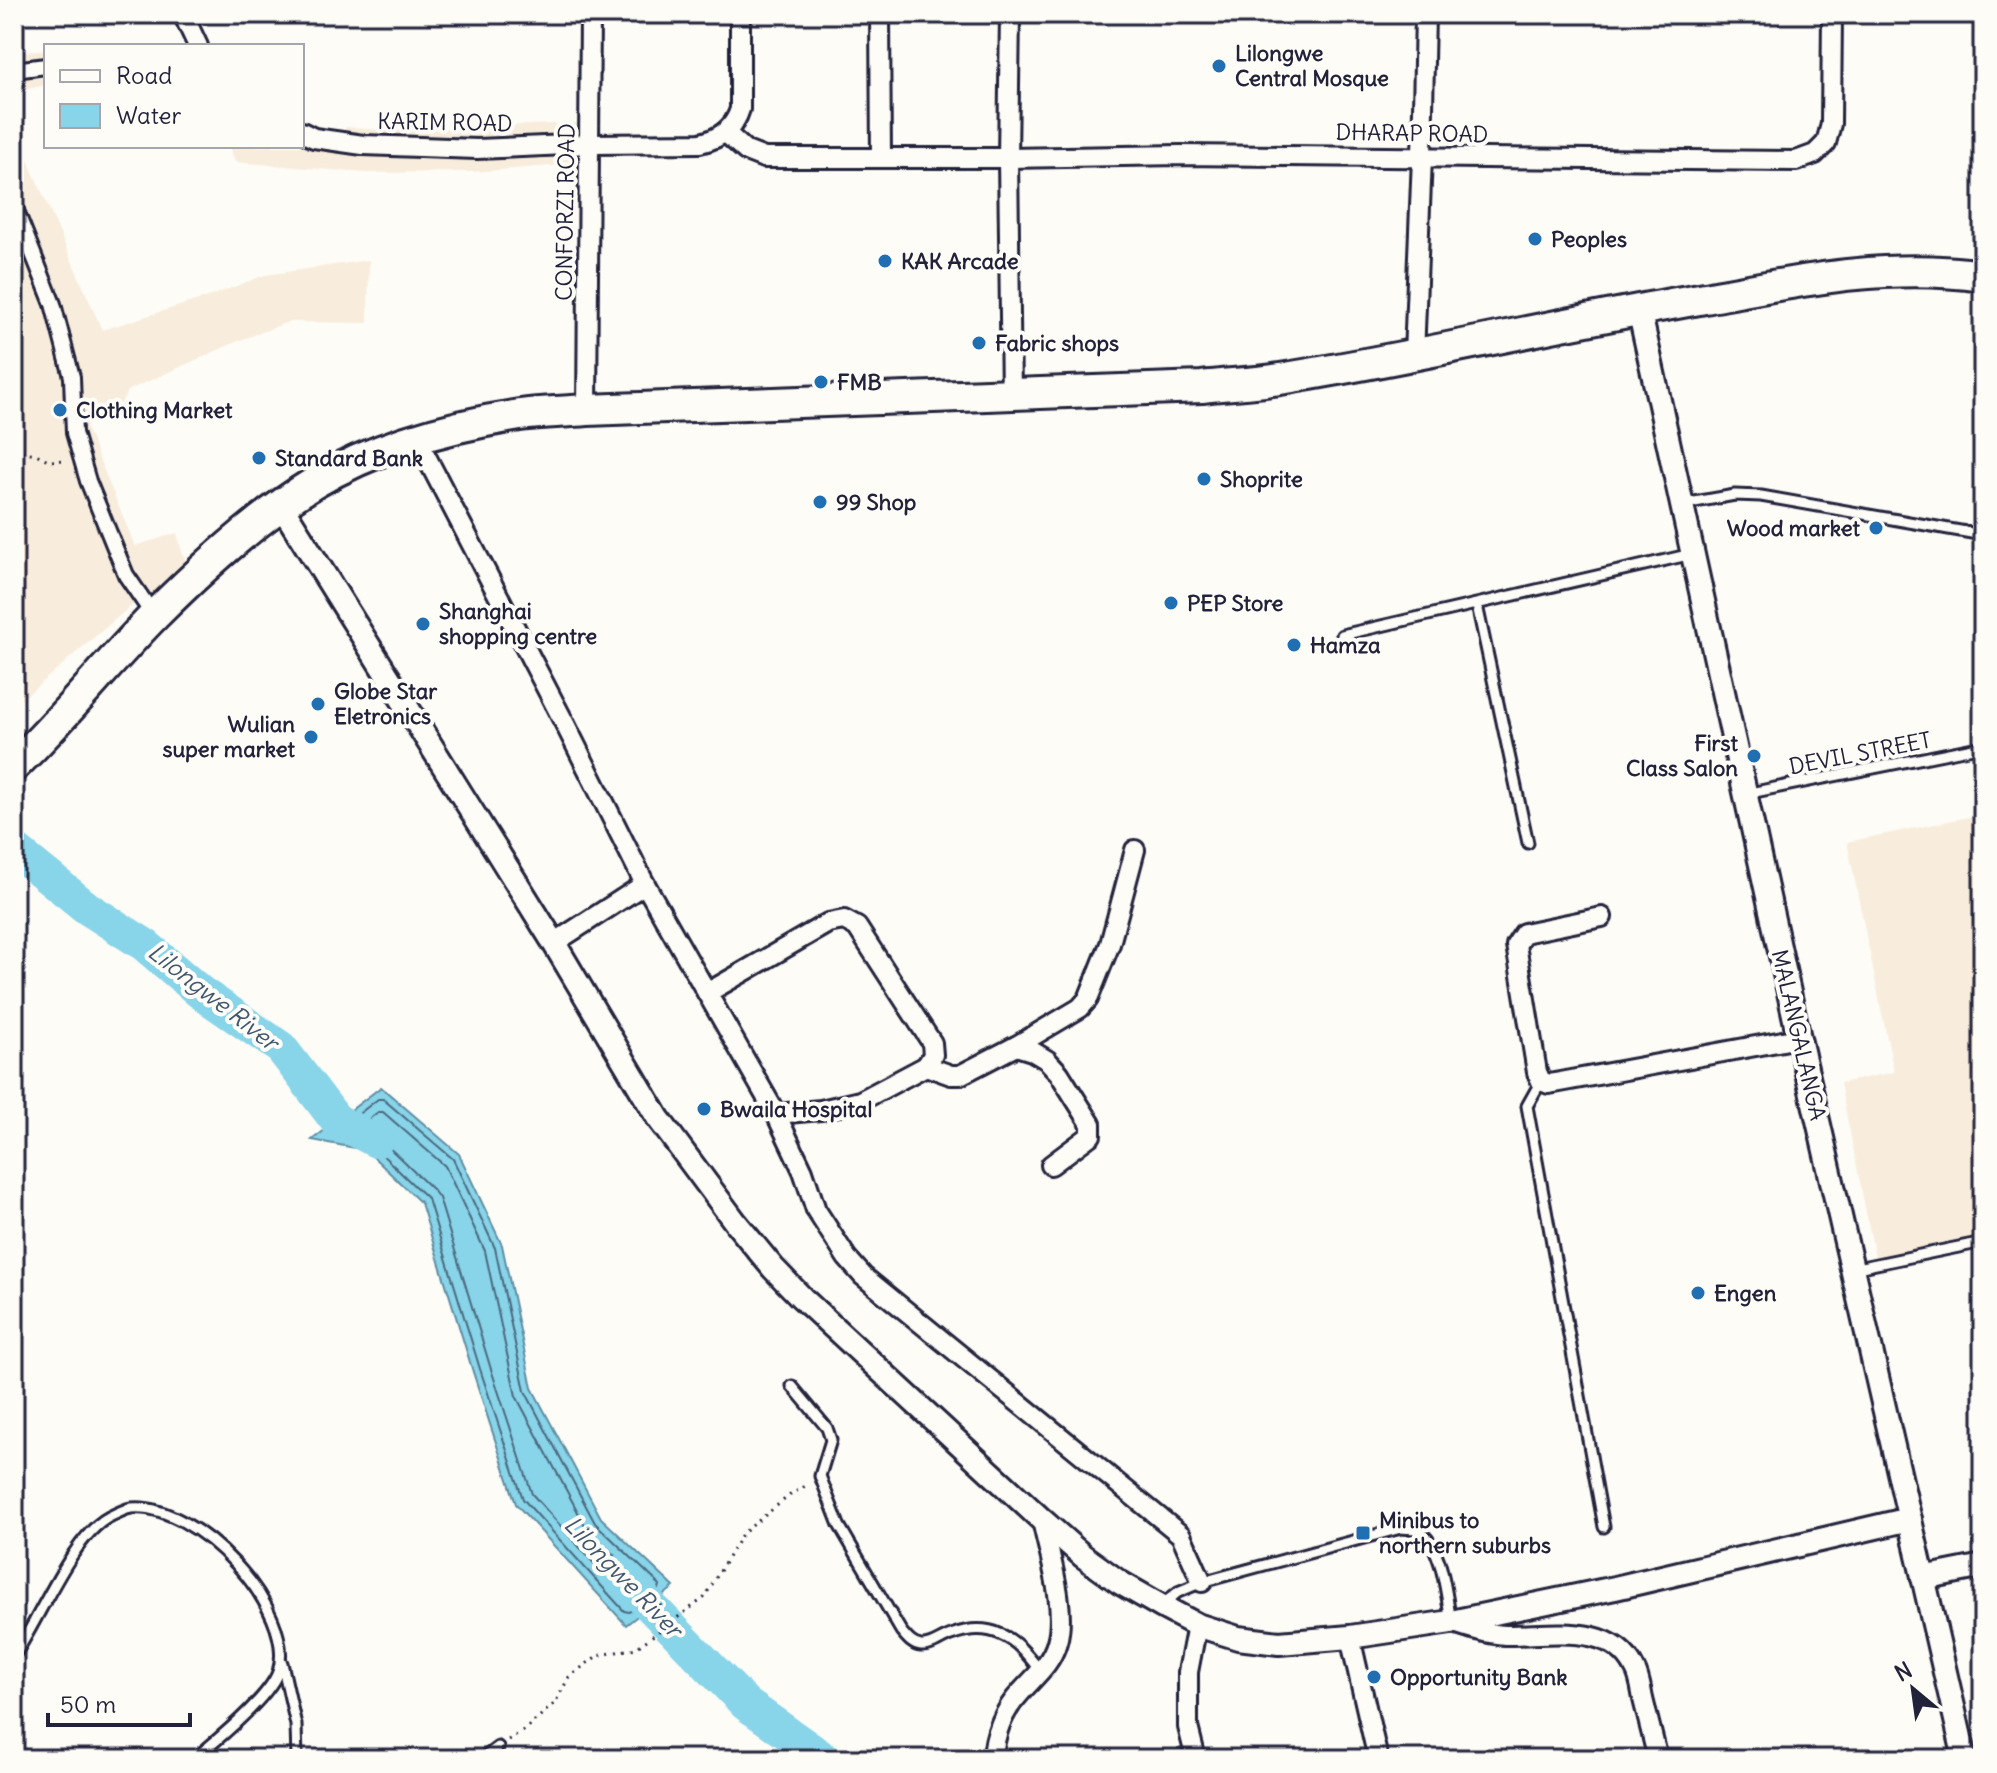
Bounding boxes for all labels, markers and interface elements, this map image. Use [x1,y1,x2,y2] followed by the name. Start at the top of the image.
[1235,39,1389,92] place label: Lilongwe Central Mosque
[44,44,304,148] legend
[1210,57,1228,75] marker: Lilongwe Central Mosque
[116,60,172,90] text: Road
[116,100,181,130] text: Water
[377,107,513,137] street label: KARIM ROAD
[1335,118,1489,148] street label: DHARAP ROAD
[549,123,581,301] street label: CONFORZI ROAD
[1551,225,1627,253] place label: Peoples
[1526,230,1544,248] marker: Peoples
[901,247,1019,275] place label: KAK Arcade
[876,252,894,270] marker: KAK Arcade
[995,329,1119,357] place label: Fabric shops
[970,334,988,352] marker: Fabric shops
[837,368,882,396] place label: FMB
[812,373,830,391] marker: FMB
[76,396,233,424] place label: Clothing Market
[51,401,69,419] marker: Clothing Market
[275,444,423,472] place label: Standard Bank
[250,449,268,467] marker: Standard Bank
[1220,465,1303,493] place label: Shoprite
[1195,470,1213,488] marker: Shoprite
[836,488,916,516] place label: 99 Shop
[811,493,829,511] marker: 99 Shop
[1727,514,1861,542] place label: Wood market
[1867,519,1885,537] marker: Wood market
[1187,589,1284,617] place label: PEP Store
[1162,594,1180,612] marker: PEP Store
[439,597,597,650] place label: Shanghai shopping centre
[414,615,432,633] marker: Shanghai shopping centre
[1310,631,1381,659] place label: Hamza
[1285,636,1303,654] marker: Hamza
[334,677,438,730] place label: Globe Star Eletronics
[309,695,327,713] marker: Globe Star Eletronics
[162,710,296,763] place label: Wulian super market
[1787,726,1933,780] street label: DEVIL STREET
[302,728,320,746] marker: Wulian super market
[1626,729,1739,782] place label: First Class Salon
[1745,747,1763,765] marker: First Class Salon
[142,936,287,1058] water label: Lilongwe River
[1766,947,1832,1123] street label: MALANGALANGA
[720,1095,872,1123] place label: Bwaila Hospital
[695,1100,713,1118] marker: Bwaila Hospital
[1714,1279,1777,1307] place label: Engen
[1689,1284,1707,1302] marker: Engen
[1379,1506,1551,1559] place label: Minibus to northern suburbs
[558,1509,691,1646] water label: Lilongwe River
[1354,1524,1372,1542] marker: Minibus to northern suburbs
[1873,1649,1953,1729] north arrow
[1890,1656,1917,1687] text: N
[1390,1663,1567,1691] place label: Opportunity Bank
[1365,1668,1383,1686] marker: Opportunity Bank
[48,1677,190,1727] scale bar
[60,1689,116,1719] text: 50 m

